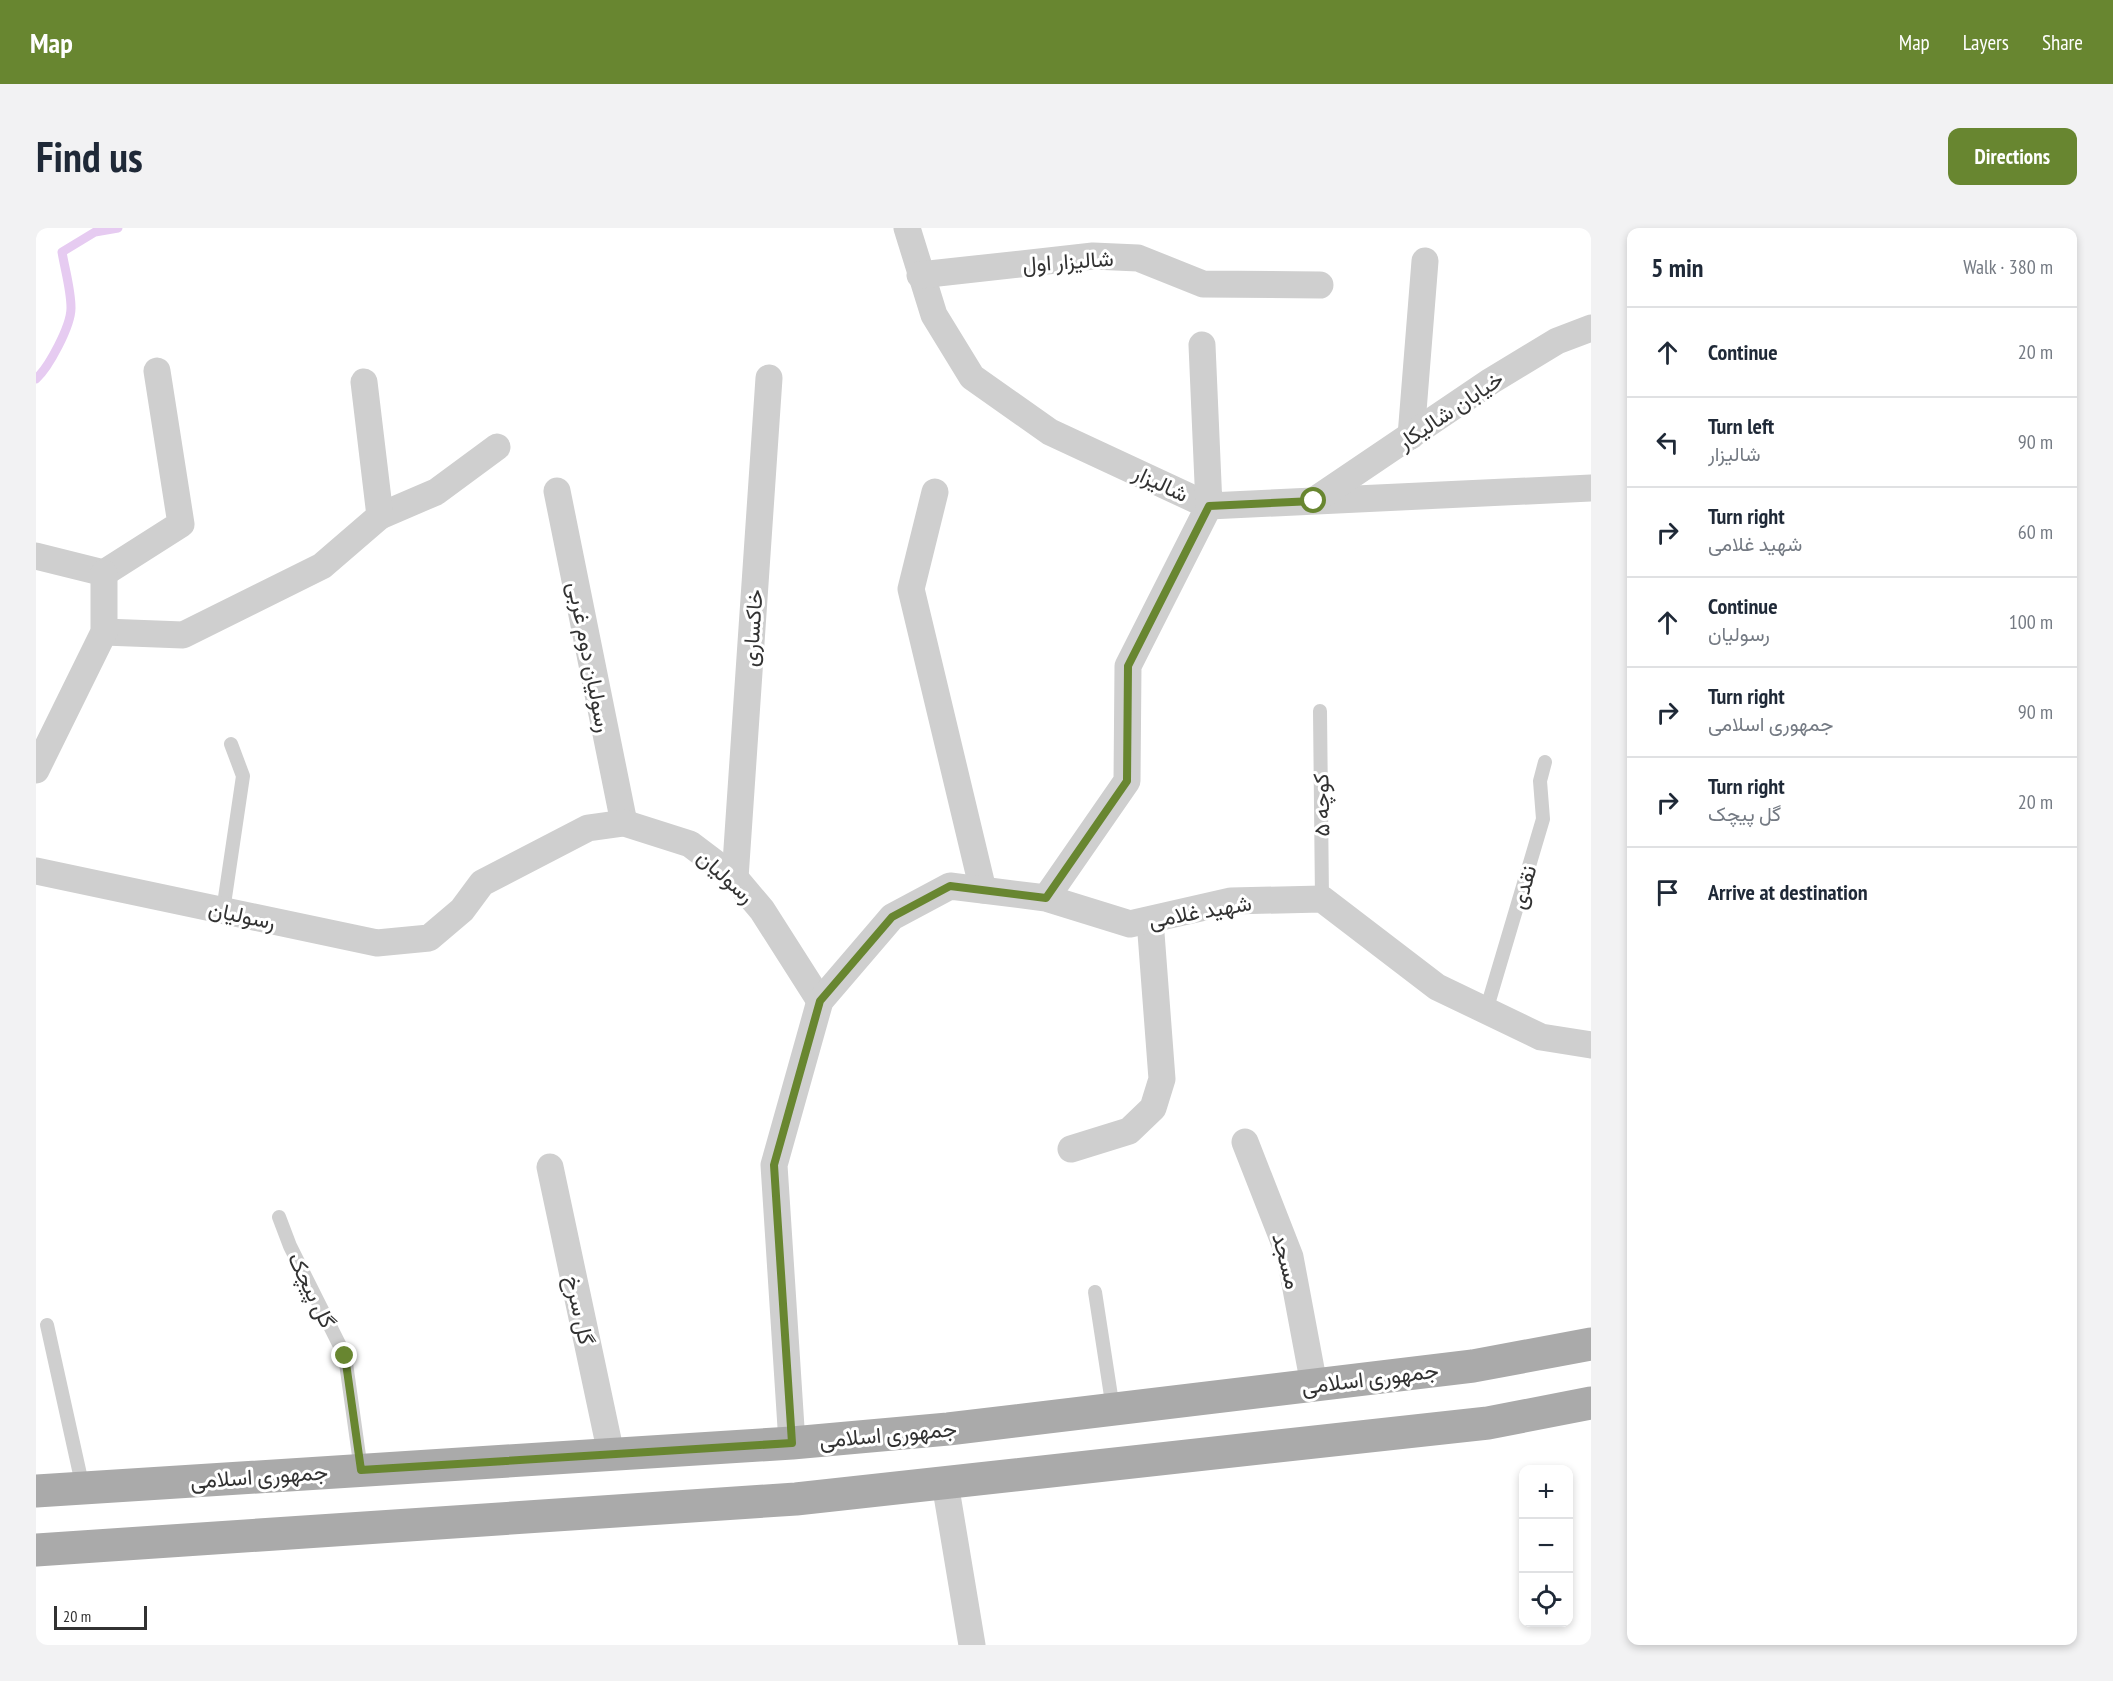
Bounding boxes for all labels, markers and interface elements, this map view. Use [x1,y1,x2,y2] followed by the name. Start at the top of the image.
[30,24,73,61] text: Map
[1899,29,1930,56] text: Map
[1963,29,2009,56] text: Layers
[2042,29,2083,56] text: Share
[1948,128,2077,185] button: Directions
[36,129,143,184] text: Find us
[1021,244,1115,278] street label: شالیزار اول
[1651,251,1704,284] text: 5 min
[1963,254,2053,280] text: Walk · 380 m
[1651,336,1684,369] icon: ahead
[1708,338,1778,366] text: Continue
[2018,339,2053,365] text: 20 m
[1391,364,1508,456] street label: خیابان شالیکار
[1708,412,1774,440] text: Turn left
[1651,426,1684,459] icon: left
[2018,429,2053,455] text: 90 m
[1708,441,1761,467] text: شالیزار
[1128,458,1193,508] street label: شالیزار
[1300,487,1326,513] route start
[1708,502,1785,530] text: Turn right
[1651,516,1684,549] icon: right
[2018,519,2053,545] text: 60 m
[1708,531,1802,557] text: شهید غلامی
[561,579,618,735] street label: رسولیان دوم غربی
[735,588,769,668] street label: خاکساری
[1708,592,1778,620] text: Continue
[1651,606,1684,639] icon: ahead
[2009,609,2053,635] text: 100 m
[1708,621,1770,647] text: رسولیان
[1708,682,1785,710] text: Turn right
[1651,696,1684,729] icon: right
[2018,699,2053,725] text: 90 m
[1708,711,1833,737] text: جمهوری اسلامی
[1708,772,1785,800] text: Turn right
[1306,773,1337,837] street label: کوچه ۵
[1651,786,1684,819] icon: right
[2018,789,2053,815] text: 20 m
[1708,801,1781,827] text: گل پیچک
[691,843,761,909] street label: رسولیان
[1503,862,1543,912] street label: نقدی
[1651,876,1684,909] icon: arrive
[1708,878,1868,906] text: Arrive at destination
[1146,888,1254,934] street label: شهید غلامی
[206,894,278,936] street label: رسولیان
[1266,1230,1308,1292] street label: مسجد
[281,1248,342,1333] street label: گل پیچک
[558,1273,601,1347] street label: گل سرخ
[331,1342,357,1368] route end
[1300,1356,1440,1400] street label: جمهوری اسلامی
[818,1414,958,1454] street label: جمهوری اسلامی
[189,1457,329,1495] street label: جمهوری اسلامی
[1519,1465,1573,1627] map controls
[1519,1465,1573,1519] button: +
[1519,1519,1573,1573] button: −
[1519,1573,1573,1627] button: locate
[54,1603,147,1630] scale bar
[63,1606,91,1626] text: 20 m

